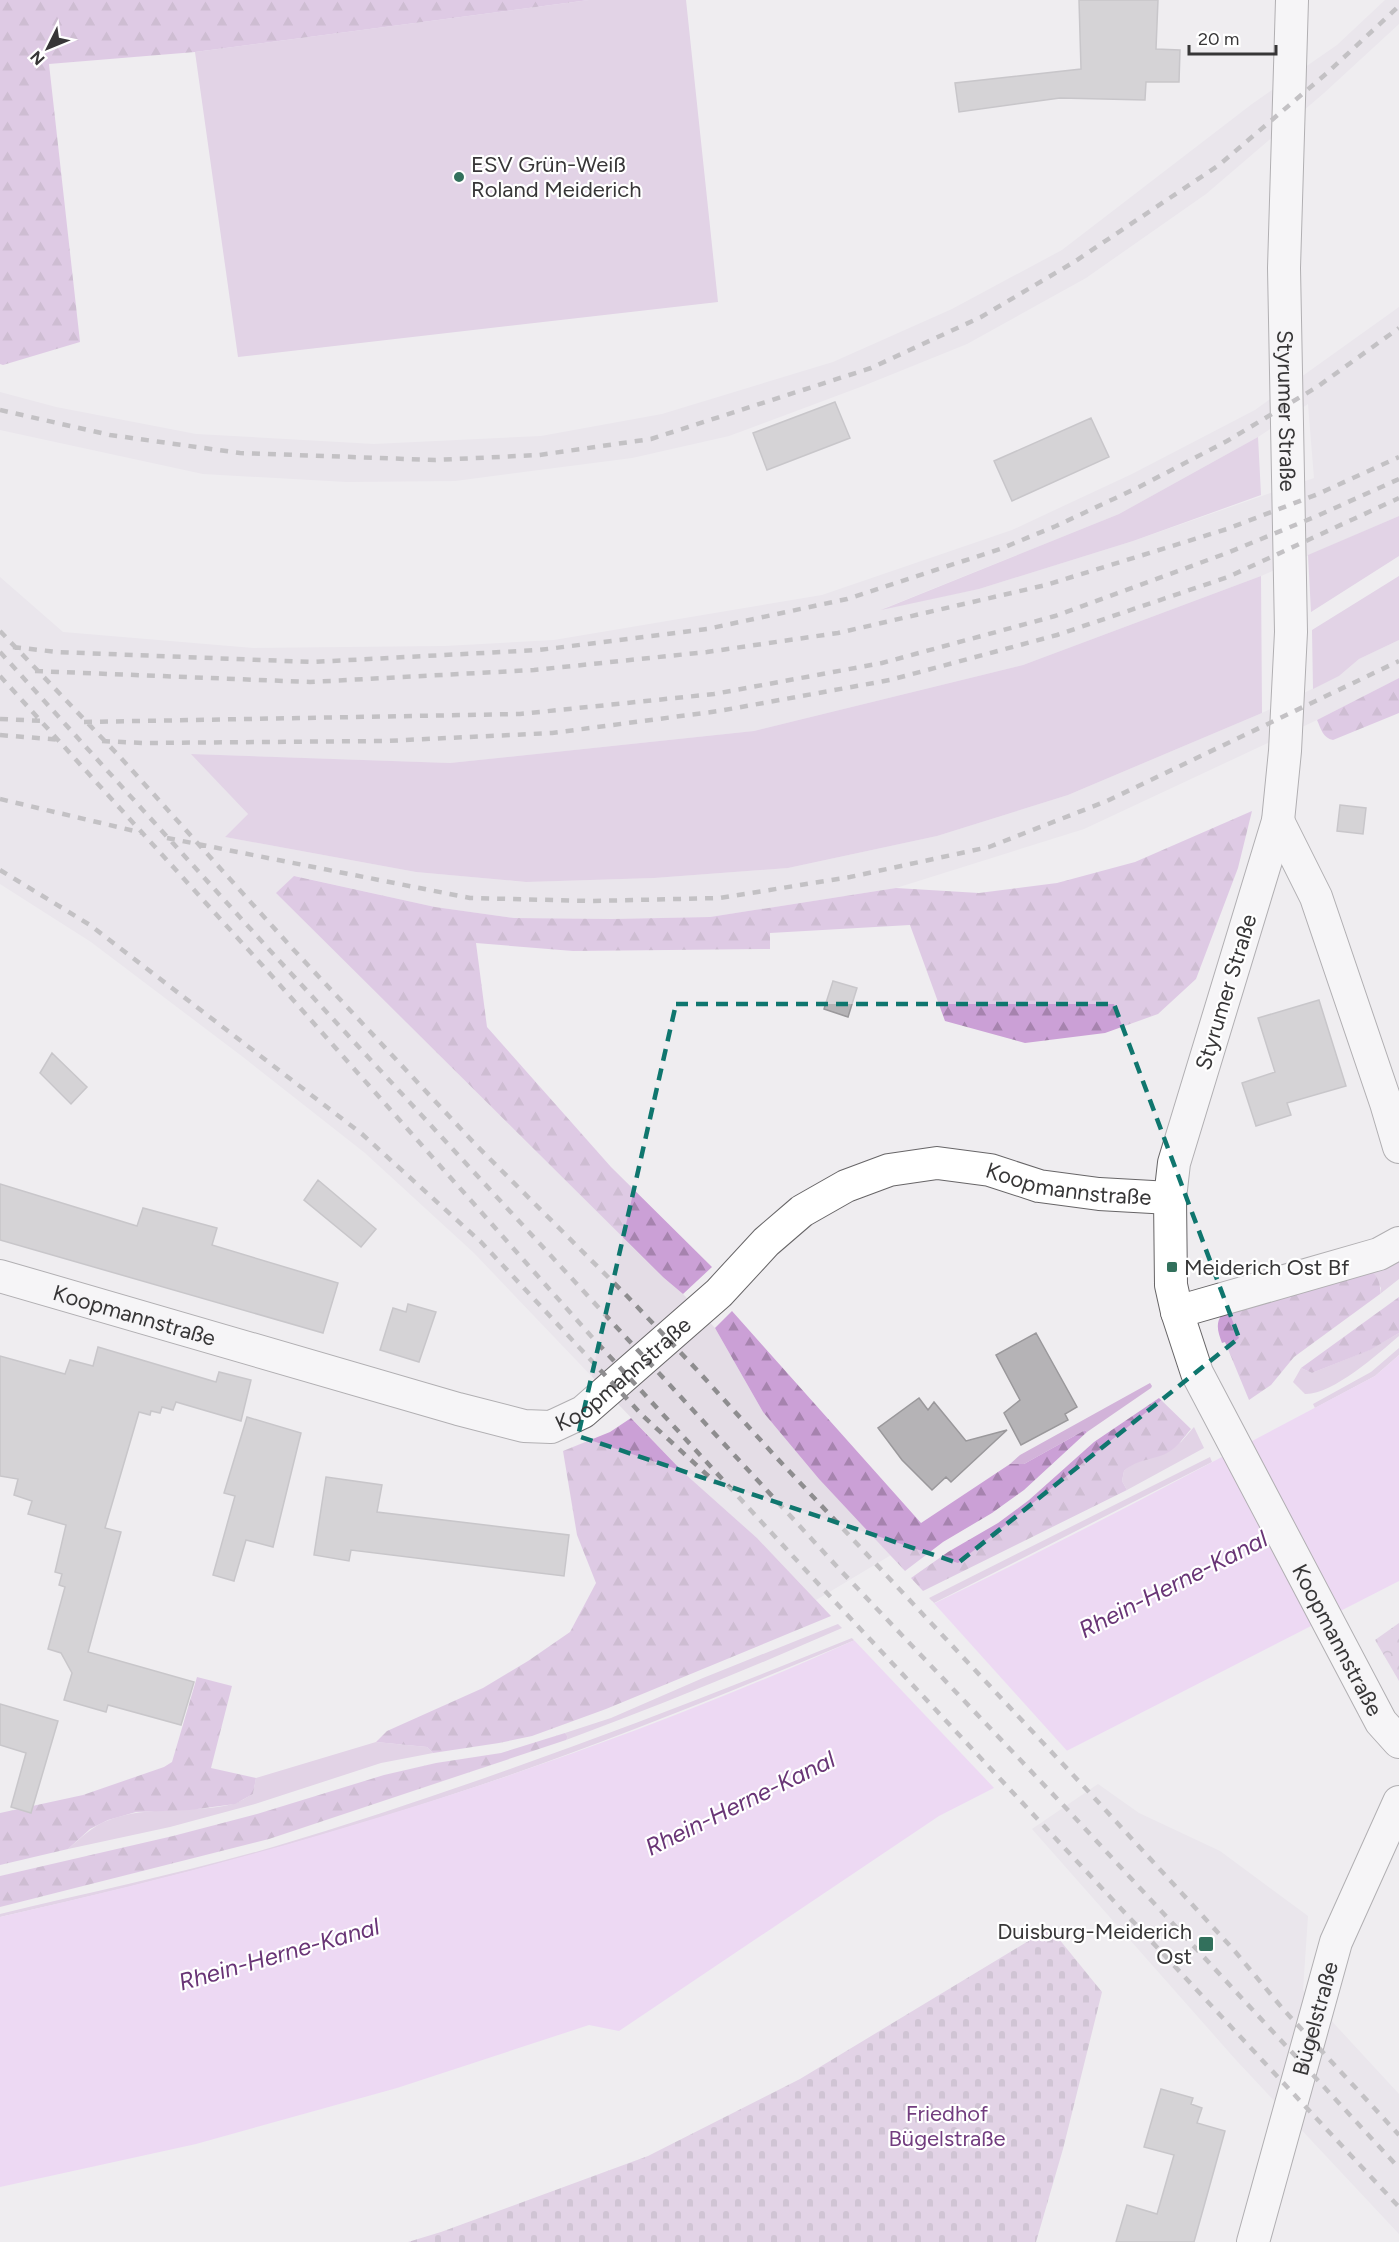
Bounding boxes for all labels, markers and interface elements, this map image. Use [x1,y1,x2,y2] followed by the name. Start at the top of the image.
[18,18,78,78] north arrow
[1189,18,1276,56] scale bar
[1198,28,1239,50] text: 20 m
[26,47,49,69] text: N
[471,151,642,203] place label: ESV Grün-Weiß Roland Meiderich
[452,170,466,184] marker: ESV Grün-Weiß Roland Meiderich
[1272,330,1302,492] street label: Styrumer Straße
[1189,911,1263,1073] street label: Styrumer Straße
[983,1156,1152,1210] street label: Koopmannstraße
[1184,1254,1350,1281] place label: Meiderich Ost Bf
[1165,1260,1179,1274] marker: Meiderich Ost Bf
[50,1279,219,1351] street label: Koopmannstraße
[551,1311,696,1437] street label: Koopmannstraße
[1074,1524,1273,1644] water label: Rhein-Herne-Kanal
[1287,1559,1389,1721] street label: Koopmannstraße
[640,1744,840,1862] water label: Rhein-Herne-Kanal
[175,1911,383,1997] water label: Rhein-Herne-Kanal
[997,1918,1192,1970] place label: Duisburg-Meiderich Ost
[1197,1935,1215,1953] marker: Duisburg-Meiderich Ost
[1286,1958,1344,2078] street label: Bügelstraße
[888,2100,1006,2152] park label: Friedhof Bügelstraße

